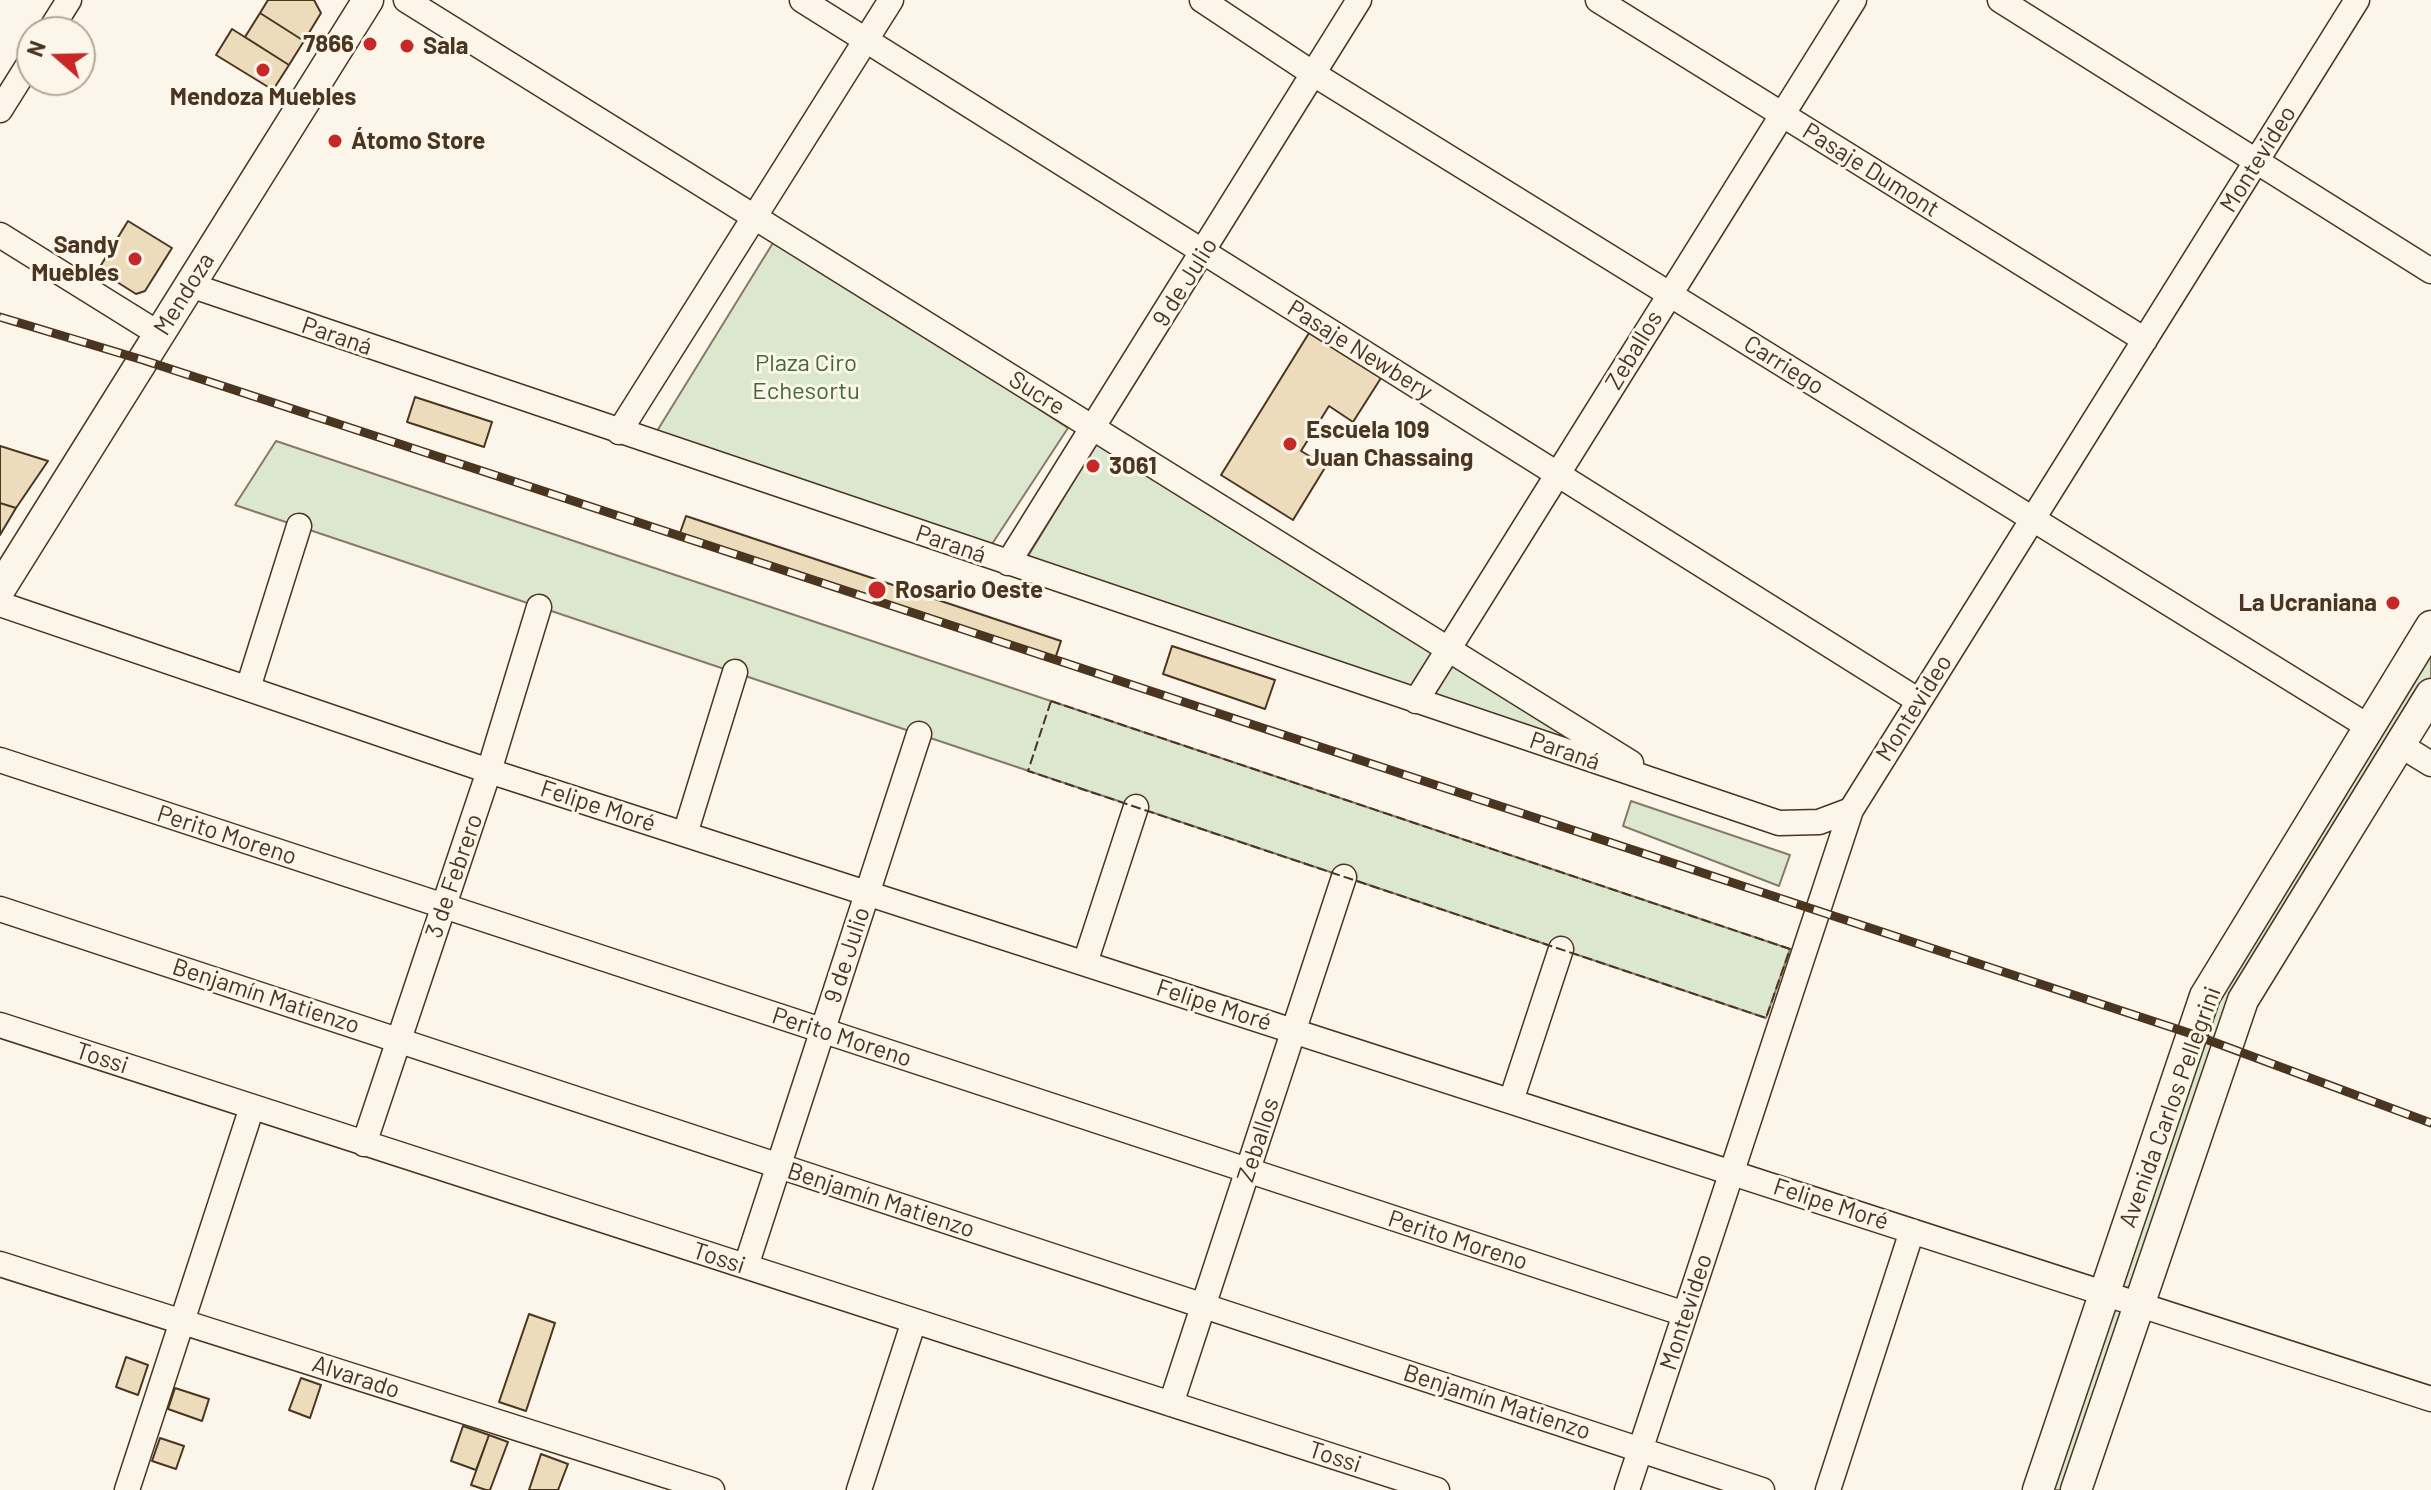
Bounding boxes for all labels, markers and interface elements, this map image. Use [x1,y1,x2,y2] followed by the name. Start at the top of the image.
[16,16,96,96] north arrow
[303,30,354,58] place label: 7866
[423,32,468,60] place label: Sala
[361,35,379,53] marker: 7866
[21,37,50,60] text: N
[398,37,416,55] marker: Sala
[254,61,272,79] marker: Mendoza Muebles
[170,83,356,111] place label: Mendoza Muebles
[2214,100,2302,218] street label: Montevideo
[1797,117,1945,223] street label: Pasaje Dumont
[351,127,485,155] place label: Átomo Store
[326,132,344,150] marker: Átomo Store
[31,231,119,287] place label: Sandy Muebles
[1146,232,1224,332] street label: 9 de Julio
[147,247,221,341] street label: Mendoza
[126,250,144,268] marker: Sandy Muebles
[1282,294,1438,406] street label: Pasaje Newbery
[1599,305,1669,395] street label: Zeballos
[298,311,376,361] street label: Paraná
[1739,329,1829,401] street label: Carriego
[752,349,860,405] park label: Plaza Ciro Echesortu
[1004,365,1070,421] street label: Sucre
[1306,416,1473,472] place label: Escuela 109 Juan Chassaing
[1281,435,1299,453] marker: Escuela 109 Juan Chassaing
[1109,452,1157,480] place label: 3061
[1084,457,1102,475] marker: 3061
[912,519,990,569] street label: Paraná
[895,576,1043,604] place label: Rosario Oeste
[866,579,888,601] marker: Rosario Oeste
[2238,589,2377,617] place label: La Ucraniana
[2384,594,2402,612] marker: La Ucraniana
[1870,649,1958,767] street label: Montevideo
[1526,726,1604,776] street label: Paraná
[537,774,659,838] street label: Felipe Moré
[154,799,300,871] street label: Perito Moreno
[419,810,489,942] street label: 3 de Febrero
[818,903,876,1007] street label: 9 de Julio
[169,952,363,1040] street label: Benjamín Matienzo
[1153,973,1275,1037] street label: Felipe Moré
[2113,983,2227,1231] street label: Avenida Carlos Pellegrini
[769,1001,915,1073] street label: Perito Moreno
[72,1036,132,1080] street label: Tossi
[1231,1094,1285,1186] street label: Zeballos
[784,1156,978,1244] street label: Benjamín Matienzo
[1770,1172,1892,1236] street label: Felipe Moré
[1385,1204,1531,1276] street label: Perito Moreno
[689,1236,749,1280] street label: Tossi
[1654,1250,1718,1374] street label: Montevideo
[308,1349,404,1405] street label: Alvarado
[1400,1358,1594,1446] street label: Benjamín Matienzo
[1305,1435,1365,1479] street label: Tossi

